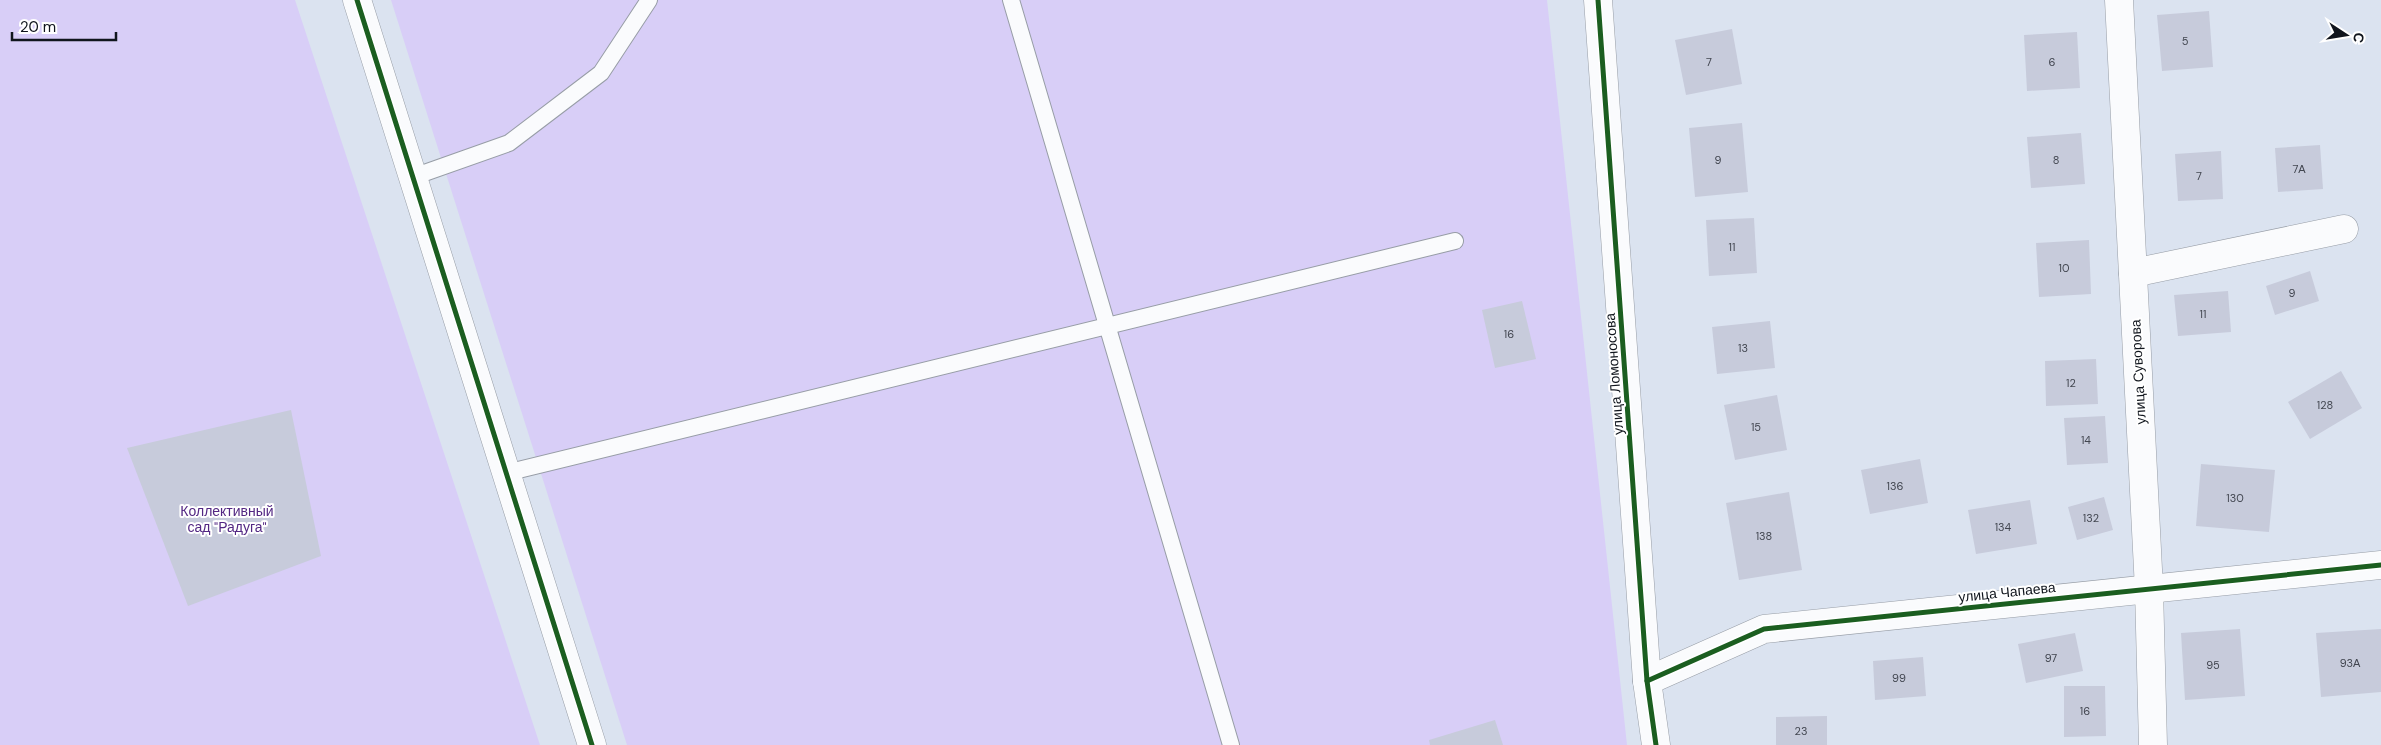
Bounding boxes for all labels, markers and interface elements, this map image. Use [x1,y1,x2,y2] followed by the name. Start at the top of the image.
[12,10,116,42] scale bar
[2321,10,2371,60] north arrow
[20,17,56,37] text: 20 m
[2349,31,2369,45] text: С
[2182,34,2189,48] house number: 5
[1706,55,1712,69] house number: 7
[2049,55,2056,69] house number: 6
[1715,153,1722,167] house number: 9
[2053,153,2059,167] house number: 8
[2292,162,2306,176] house number: 7А
[2196,169,2202,183] house number: 7
[1729,240,1735,254] house number: 11
[2059,261,2069,275] house number: 10
[2289,286,2296,300] house number: 9
[2200,307,2206,321] house number: 11
[1601,312,1627,436] street label: улица Ломоносова
[2126,319,2150,425] street label: улица Суворова
[1504,327,1514,341] house number: 16
[1738,341,1748,355] house number: 13
[2066,376,2076,390] house number: 12
[2317,398,2333,412] house number: 128
[1751,420,1761,434] house number: 15
[2081,433,2091,447] house number: 14
[1887,479,1904,493] house number: 136
[2226,491,2244,505] house number: 130
[180,502,274,536] park label: Коллективный сад "Радуга"
[2083,511,2099,525] house number: 132
[1995,520,2012,534] house number: 134
[1756,529,1772,543] house number: 138
[1958,578,2057,606] street label: улица Чапаева
[2045,651,2057,665] house number: 97
[2340,656,2361,670] house number: 93А
[2206,658,2220,672] house number: 95
[1892,671,1906,685] house number: 99
[2080,704,2090,718] house number: 16
[1795,724,1807,738] house number: 23

